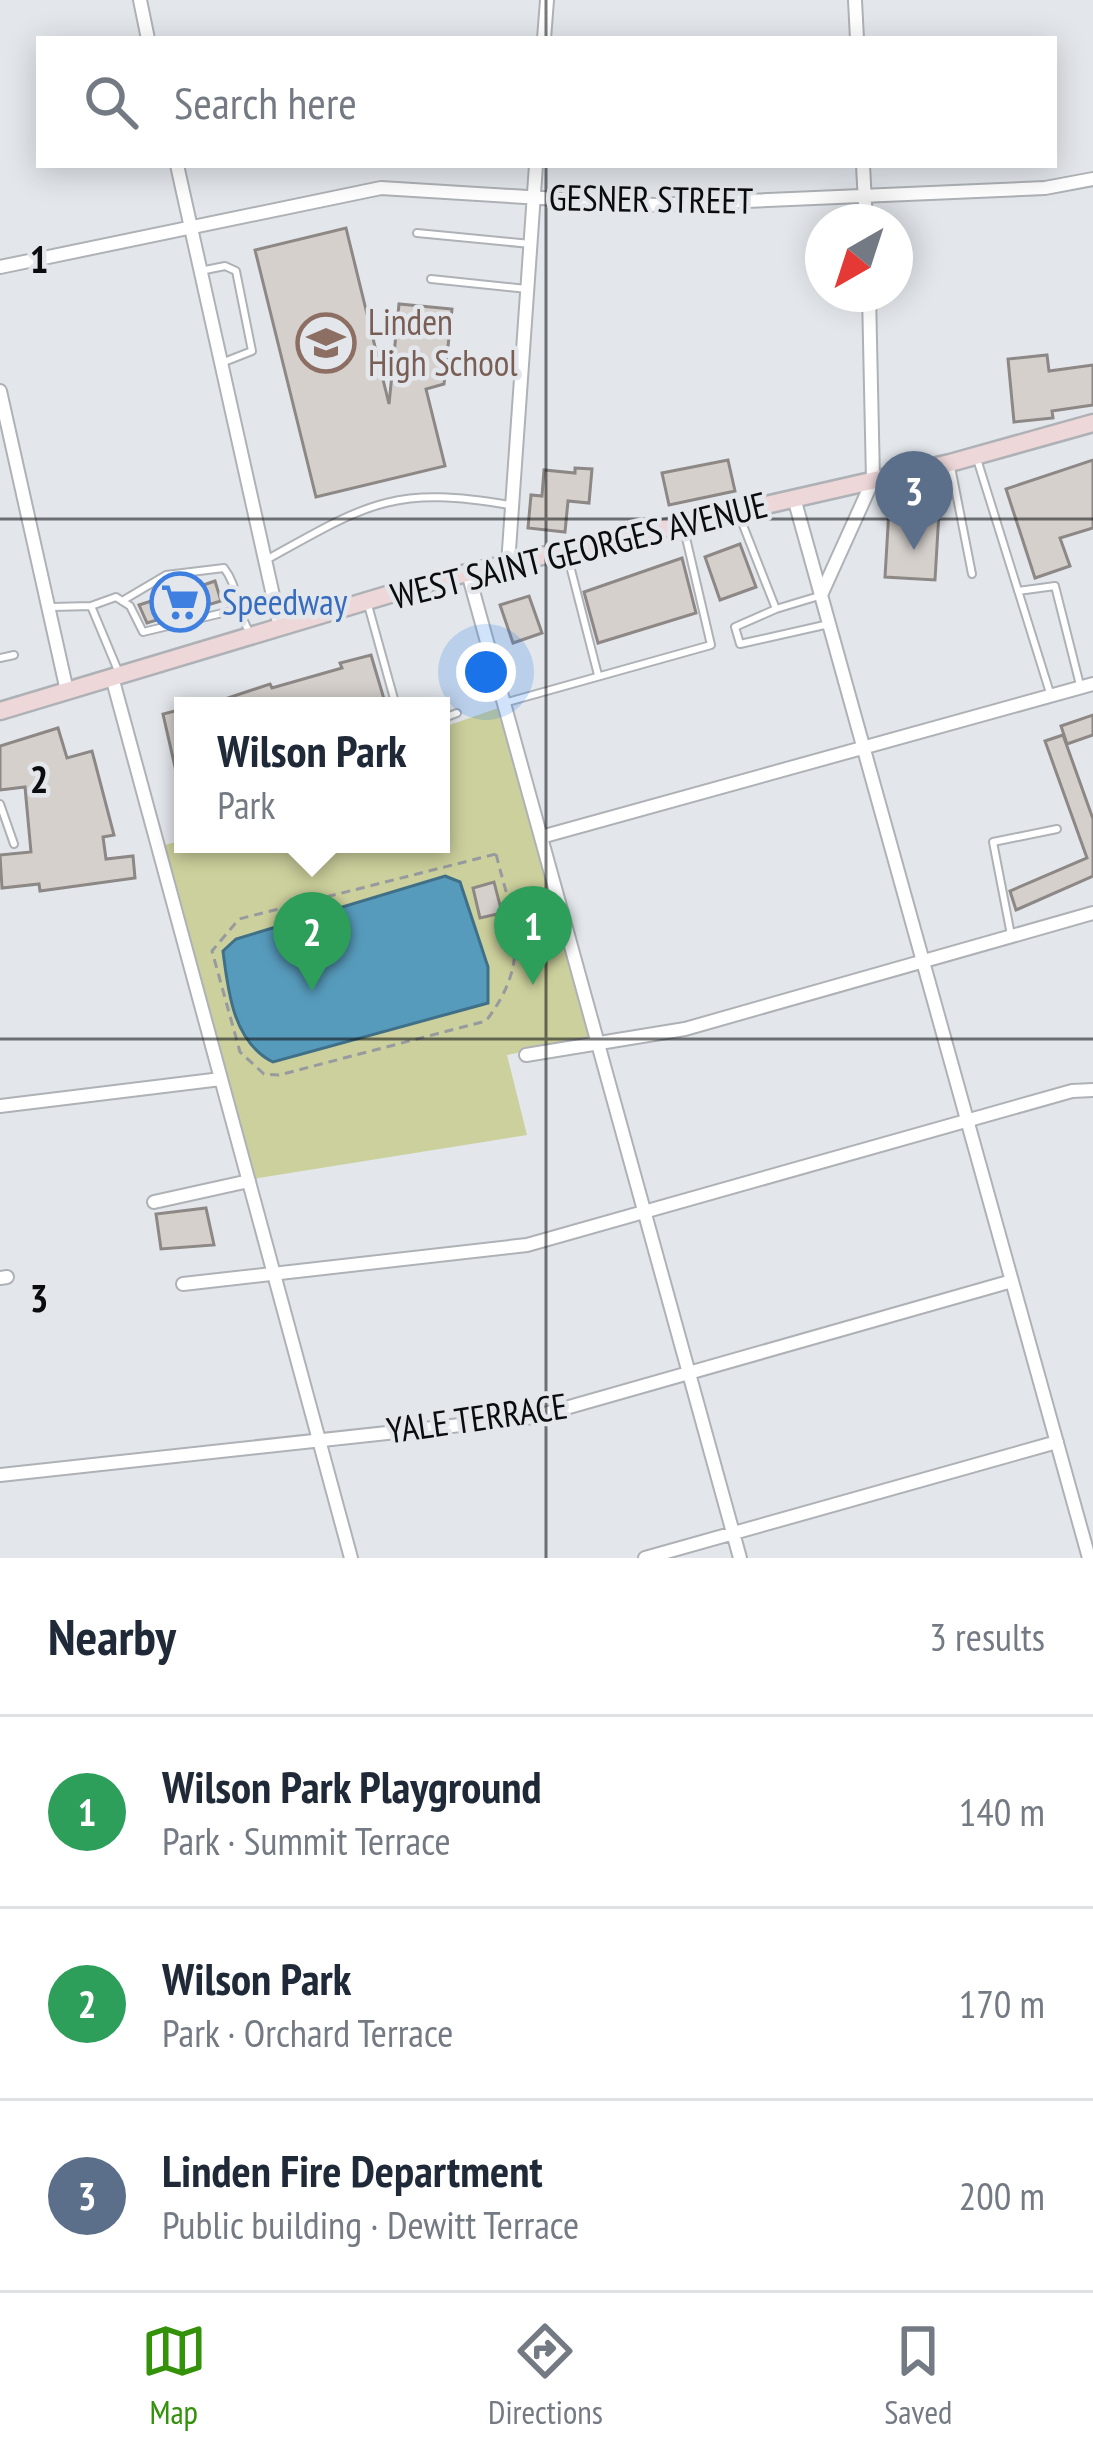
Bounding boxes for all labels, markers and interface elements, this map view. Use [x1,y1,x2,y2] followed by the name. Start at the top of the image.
[36,36,1057,168] search box
[78,69,144,135] icon: search
[174,73,357,131] text: Search here
[549,173,753,224] street label: GESNER STREET
[805,204,913,312] north arrow
[30,233,48,284] text: 1
[368,298,518,386] place label: Linden High School
[295,312,357,374] school or university icon: Linden High School
[875,451,953,550] pin: 3
[386,480,772,619] street label: WEST SAINT GEORGES AVENUE
[149,571,211,633] supermarket icon: Speedway
[222,578,348,625] place label: Speedway
[456,642,516,702] your location
[174,697,450,853] popup
[217,721,407,779] text: Wilson Park
[30,753,48,804] text: 2
[217,779,275,830] text: Park
[494,886,572,985] pin: 1
[273,892,351,991] pin: 2
[30,1272,48,1323] text: 3
[384,1382,570,1453] street label: YALE TERRACE
[48,1603,176,1669] text: Nearby
[929,1611,1045,1662] text: 3 results
[162,1757,542,1815] text: Wilson Park Playground
[78,1786,96,1837] text: 1
[959,1786,1045,1837] text: 140 m
[162,1815,451,1866] text: Park · Summit Terrace
[162,1949,351,2007] text: Wilson Park
[78,1978,96,2029] text: 2
[959,1978,1045,2029] text: 170 m
[162,2007,453,2058] text: Park · Orchard Terrace
[162,2141,543,2199] text: Linden Fire Department
[78,2170,96,2221] text: 3
[959,2170,1045,2221] text: 200 m
[162,2199,579,2250] text: Public building · Dewitt Terrace
[141,2318,207,2433] tab: Map
[488,2318,603,2433] tab: Directions
[884,2318,952,2433] tab: Saved

